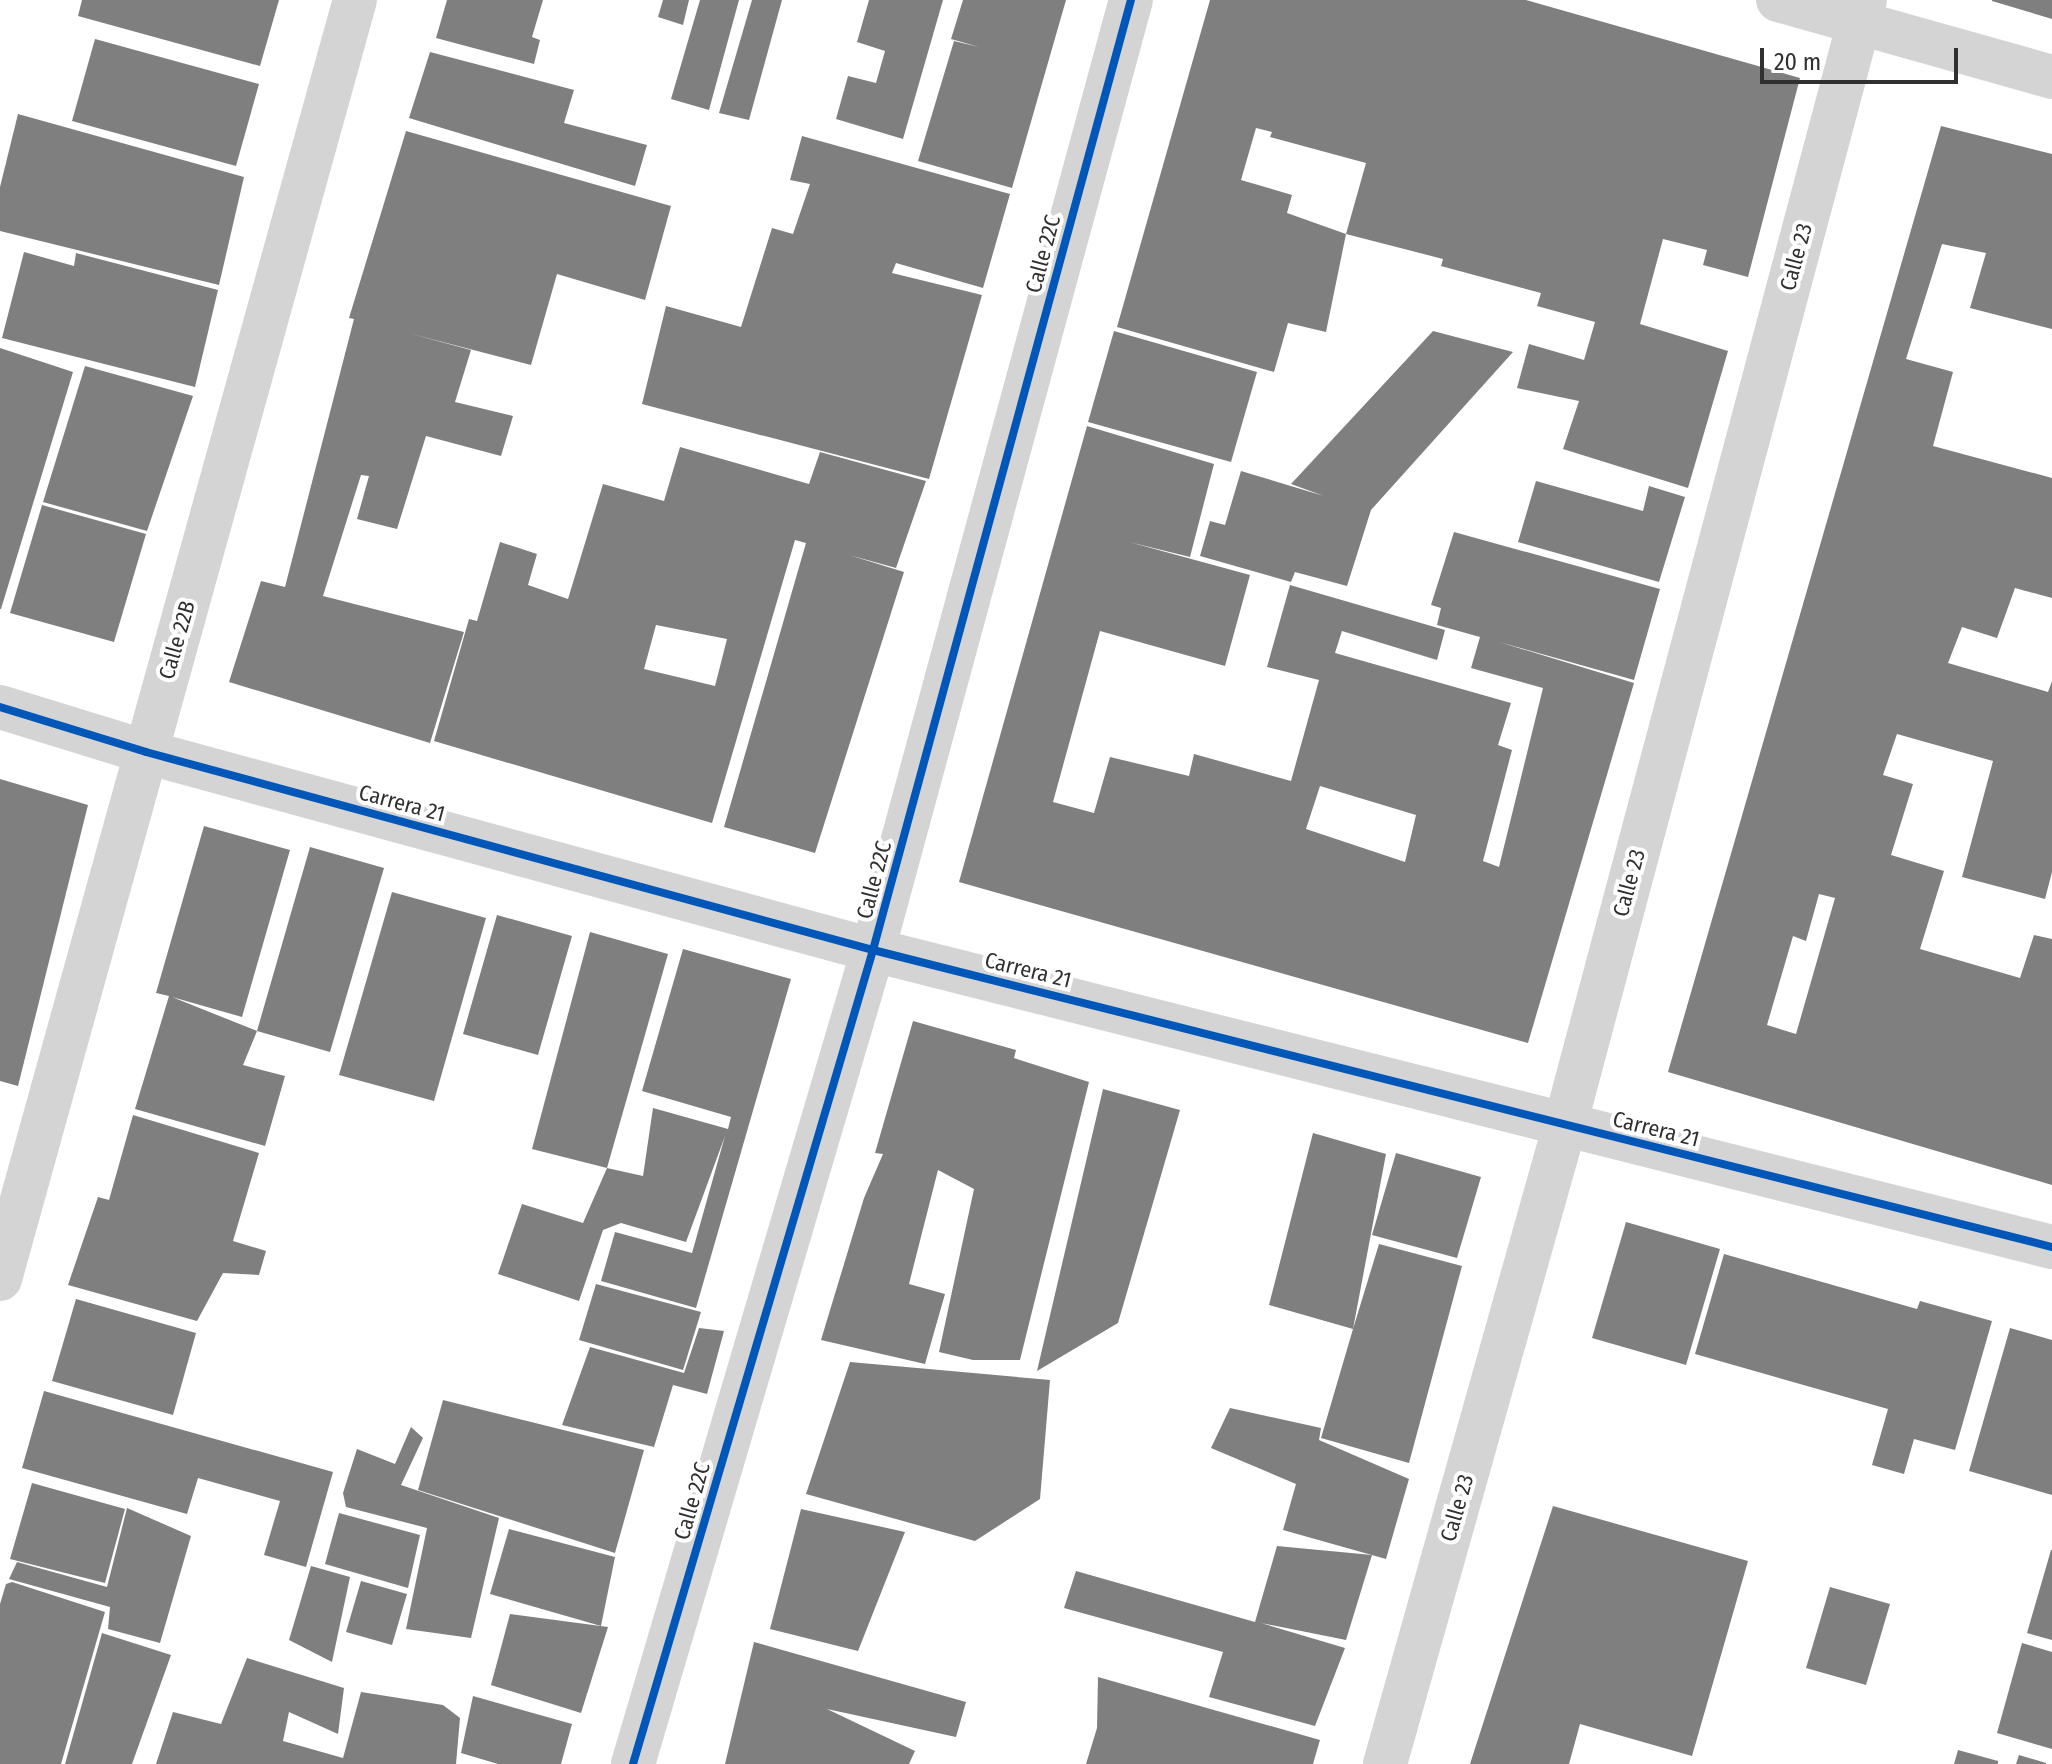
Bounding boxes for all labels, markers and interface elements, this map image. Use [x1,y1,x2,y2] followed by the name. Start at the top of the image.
[1764,32,1962,82] scale bar
[1774,48,1821,76] text: 20 m
[1020,212,1066,296] street label: Calle 22C
[1774,220,1818,294] street label: Calle 23
[153,598,201,682] street label: Calle 22B
[356,779,448,827] street label: Carrera 21
[851,838,897,922] street label: Calle 22C
[1607,846,1651,920] street label: Calle 23
[982,947,1074,993] street label: Carrera 21
[1610,1106,1702,1152] street label: Carrera 21
[668,1459,716,1543] street label: Calle 22C
[1435,1471,1479,1545] street label: Calle 23

